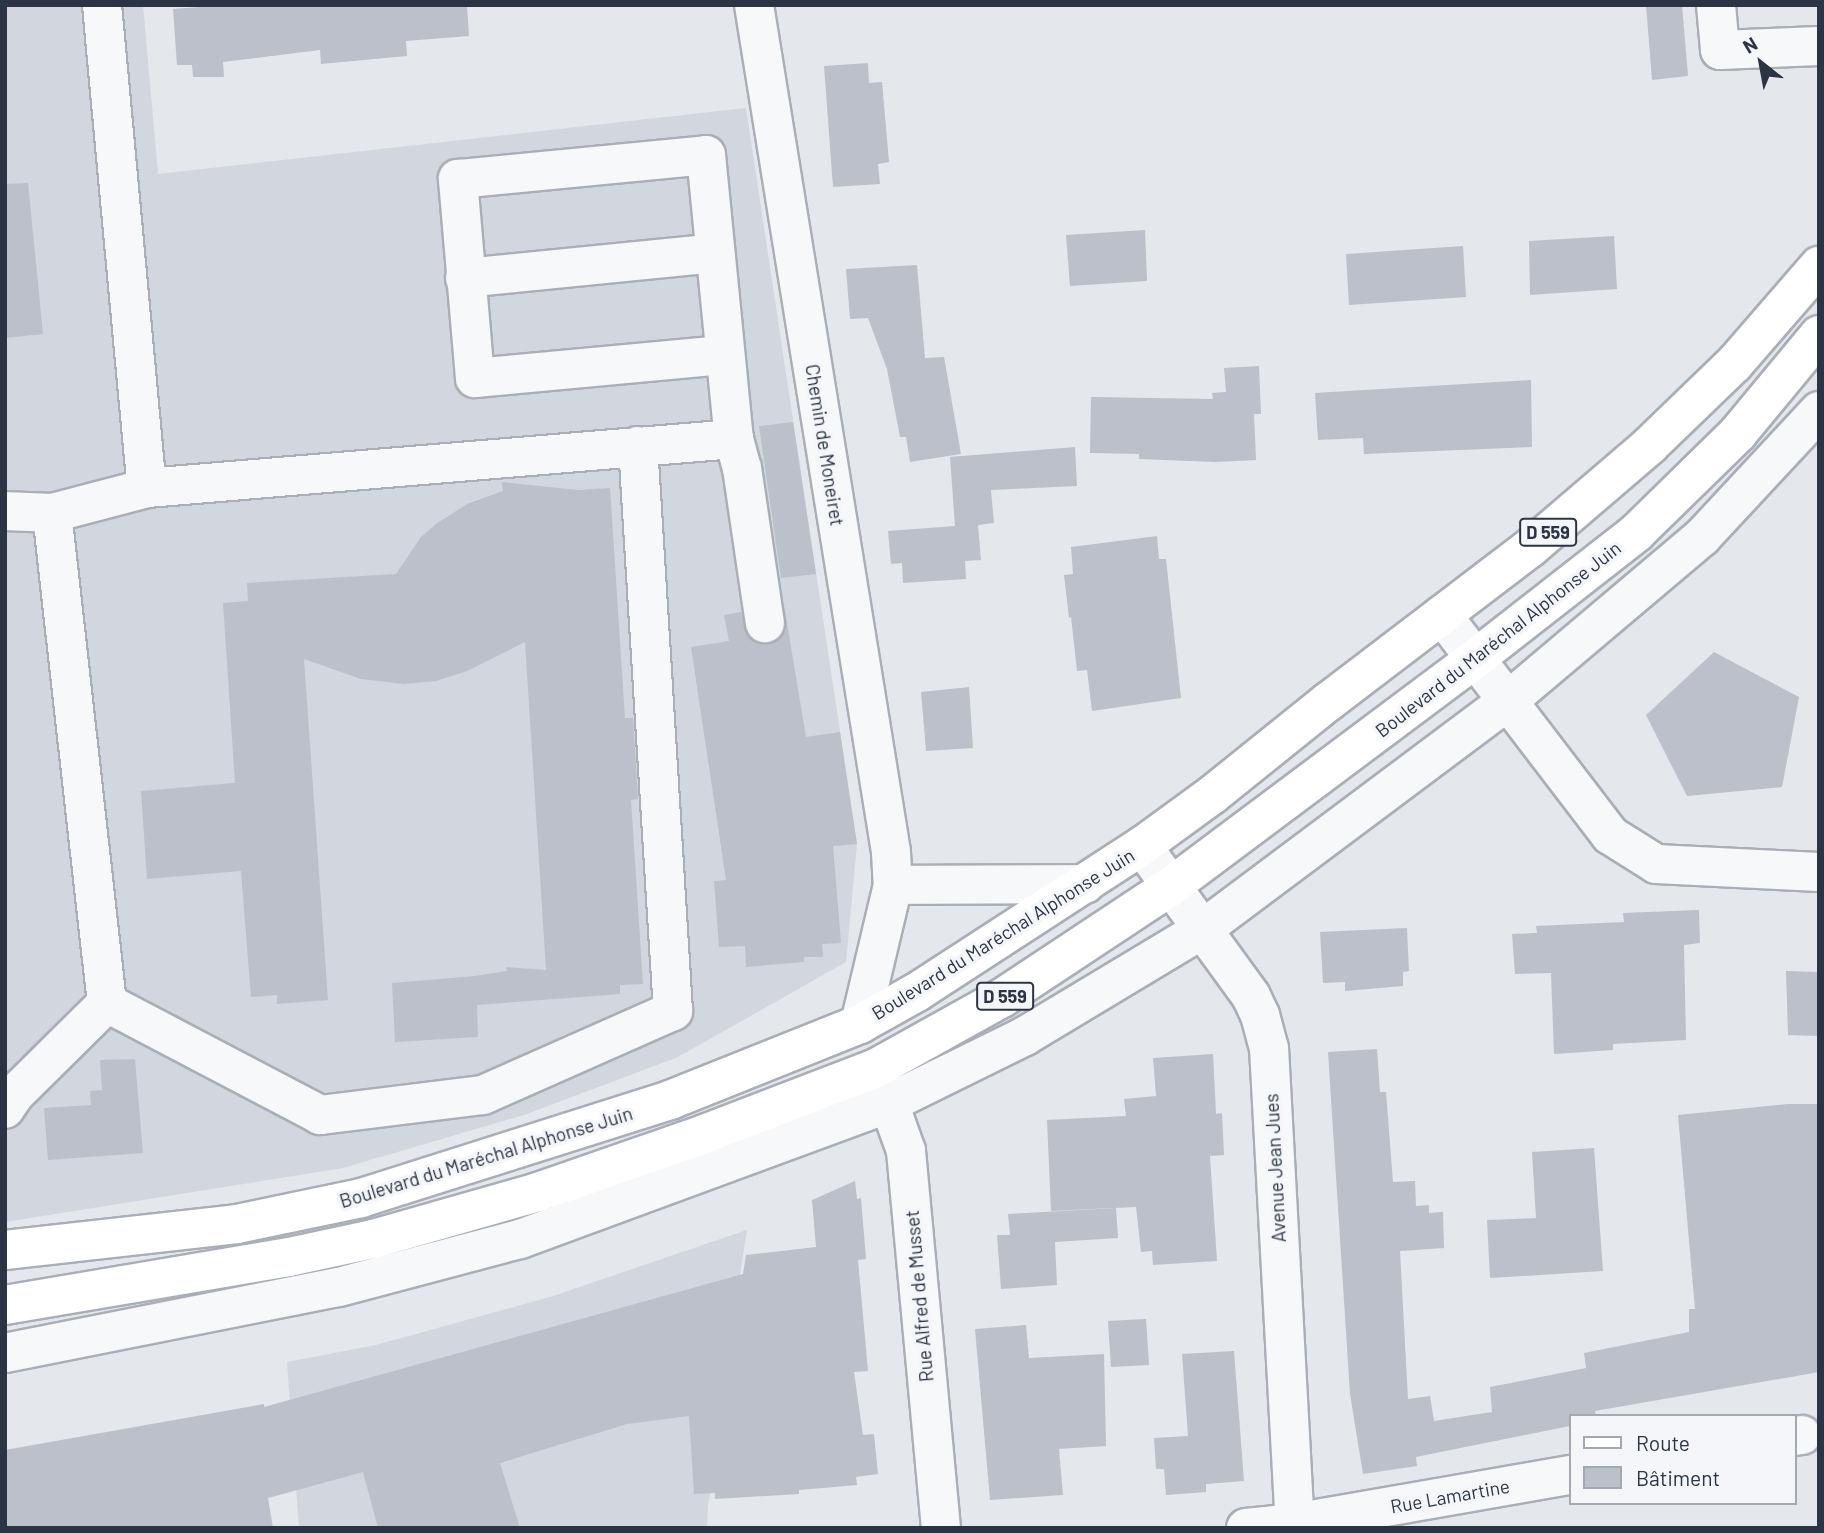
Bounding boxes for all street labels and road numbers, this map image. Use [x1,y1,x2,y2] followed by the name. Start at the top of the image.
[801,363,849,527] street label: Chemin de Moneiret
[1518,518,1578,546] road number: D 559
[1371,536,1625,742] street label: Boulevard du Maréchal Alphonse Juin
[868,843,1138,1025] street label: Boulevard du Maréchal Alphonse Juin
[975,981,1035,1010] road number: D 559
[1260,1093,1290,1243] street label: Avenue Jean Jues
[337,1101,635,1213] street label: Boulevard du Maréchal Alphonse Juin
[900,1209,938,1383] street label: Rue Alfred de Musset
[1389,1474,1511,1518] street label: Rue Lamartine

